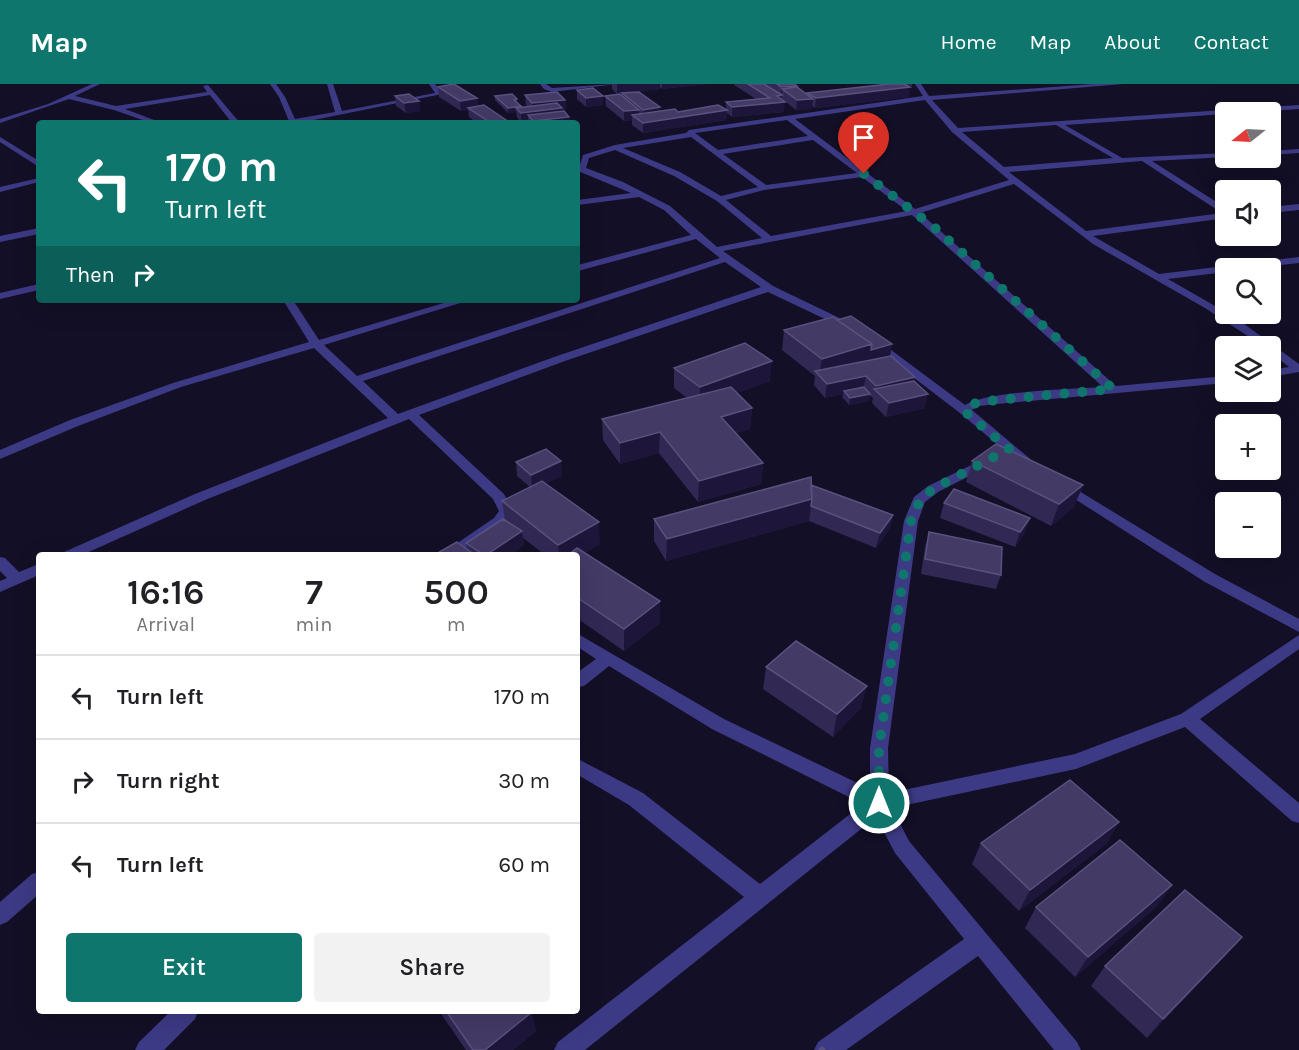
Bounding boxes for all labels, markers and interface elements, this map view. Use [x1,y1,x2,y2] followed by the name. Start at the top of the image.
[30,26,88,59] text: Map
[941,30,997,54] text: Home
[1030,30,1071,54] text: Map
[1104,30,1161,54] text: About
[1194,30,1269,54] text: Contact
[1215,102,1281,168] north arrow
[1215,102,1281,558] map controls
[838,112,889,174] pin
[847,121,880,154] icon: arrive
[165,142,278,192] text: 170 m
[66,144,144,222] icon: left
[1215,180,1281,246] button: sound
[165,193,266,225] text: Turn left
[127,258,160,291] icon: right
[1215,258,1281,324] button: search
[66,262,115,288] text: Then
[1215,336,1281,402] button: layers
[1215,414,1281,480] button: +
[1215,492,1281,558] button: −
[127,571,205,613] text: 16:16
[305,571,323,613] text: 7
[423,571,489,613] text: 500
[137,613,195,636] text: Arrival
[296,613,332,636] text: min
[447,613,466,636] text: m
[66,681,99,714] icon: left
[117,684,204,710] text: Turn left
[494,684,550,710] text: 170 m
[66,765,99,798] icon: right
[117,768,220,794] text: Turn right
[498,768,550,794] text: 30 m
[847,771,911,835] position arrow
[66,849,99,882] icon: left
[117,852,204,878] text: Turn left
[499,852,550,878] text: 60 m
[66,933,302,1002] button: Exit
[314,933,550,1002] button: Share

